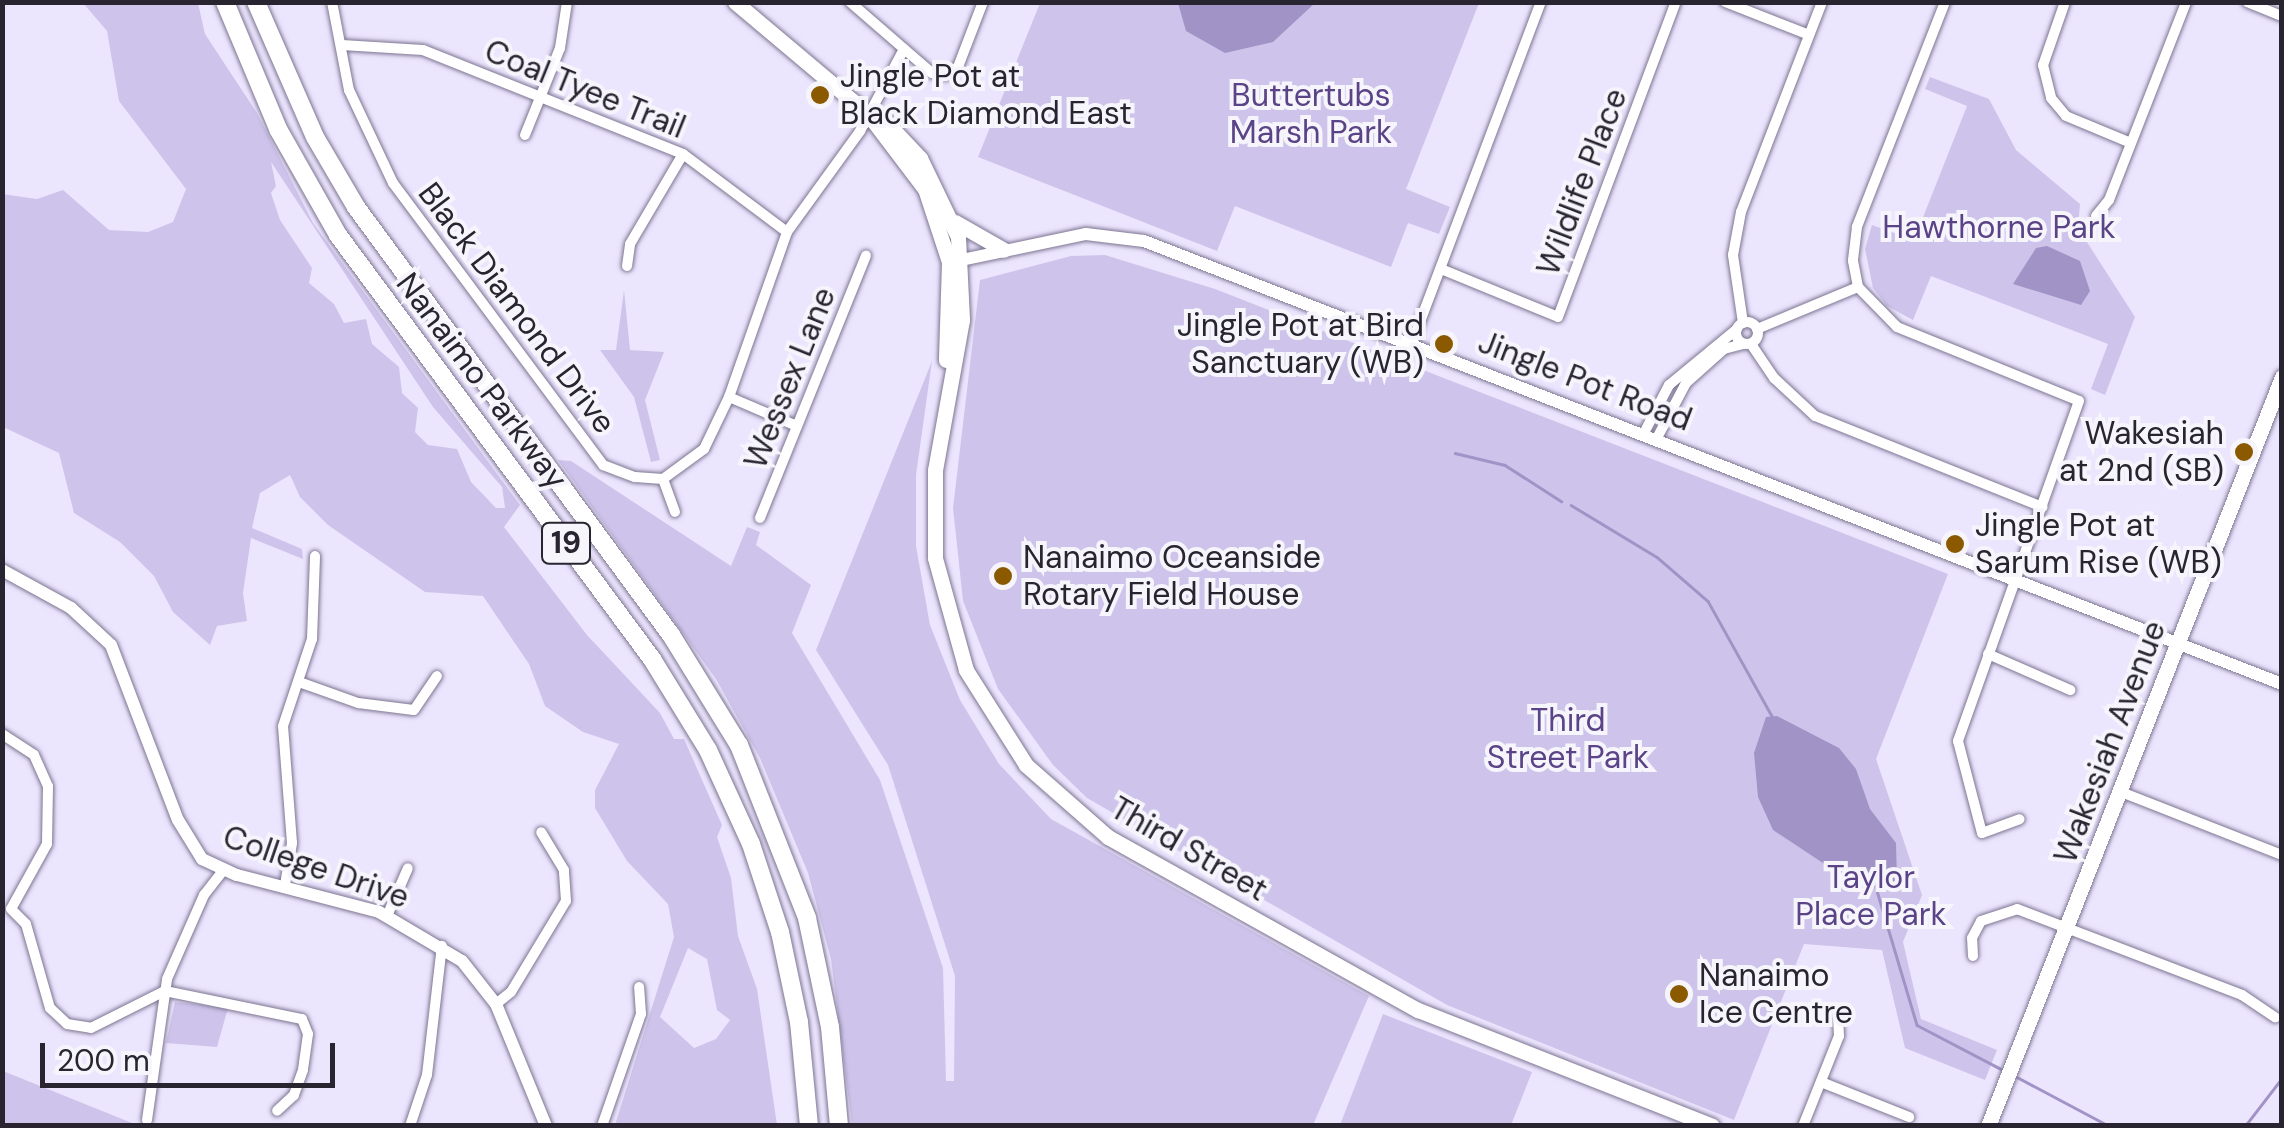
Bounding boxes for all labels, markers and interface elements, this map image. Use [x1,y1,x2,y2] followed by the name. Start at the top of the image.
[479,31,691,147] street label: Coal Tyee Trail
[840,58,1132,133] place label: Jingle Pot at Black Diamond East
[1230,77,1392,152] park label: Buttertubs Marsh Park
[1529,83,1635,281] street label: Wildlife Place
[809,84,831,106] marker: Jingle Pot at Black Diamond East
[410,175,624,441] street label: Black Diamond Drive
[1882,208,2116,246] park label: Hawthorne Park
[388,265,576,497] street label: Nanaimo Parkway
[736,282,844,474] street label: Wessex Lane
[1177,307,1424,382] place label: Jingle Pot at Bird Sanctuary (WB)
[1473,323,1697,439] street label: Jingle Pot Road
[1433,333,1455,355] marker: Jingle Pot at Bird Sanctuary (WB)
[2059,415,2224,490] place label: Wakesiah at 2nd (SB)
[2233,441,2255,463] marker: Wakesiah at 2nd (SB)
[1975,507,2222,582] place label: Jingle Pot at Sarum Rise (WB)
[541,518,591,568] road number: 19
[1944,533,1966,555] marker: Jingle Pot at Sarum Rise (WB)
[1023,539,1321,614] place label: Nanaimo Oceanside Rotary Field House
[992,565,1014,587] marker: Nanaimo Oceanside Rotary Field House
[2046,615,2174,869] street label: Wakesiah Avenue
[1487,702,1649,777] park label: Third Street Park
[1104,789,1274,909] street label: Third Street
[218,817,414,917] street label: College Drive
[1795,859,1947,934] park label: Taylor Place Park
[1699,957,1853,1032] place label: Nanaimo Ice Centre
[1668,983,1690,1005] marker: Nanaimo Ice Centre
[45,1023,340,1085] scale bar
[57,1041,150,1080] text: 200 m

